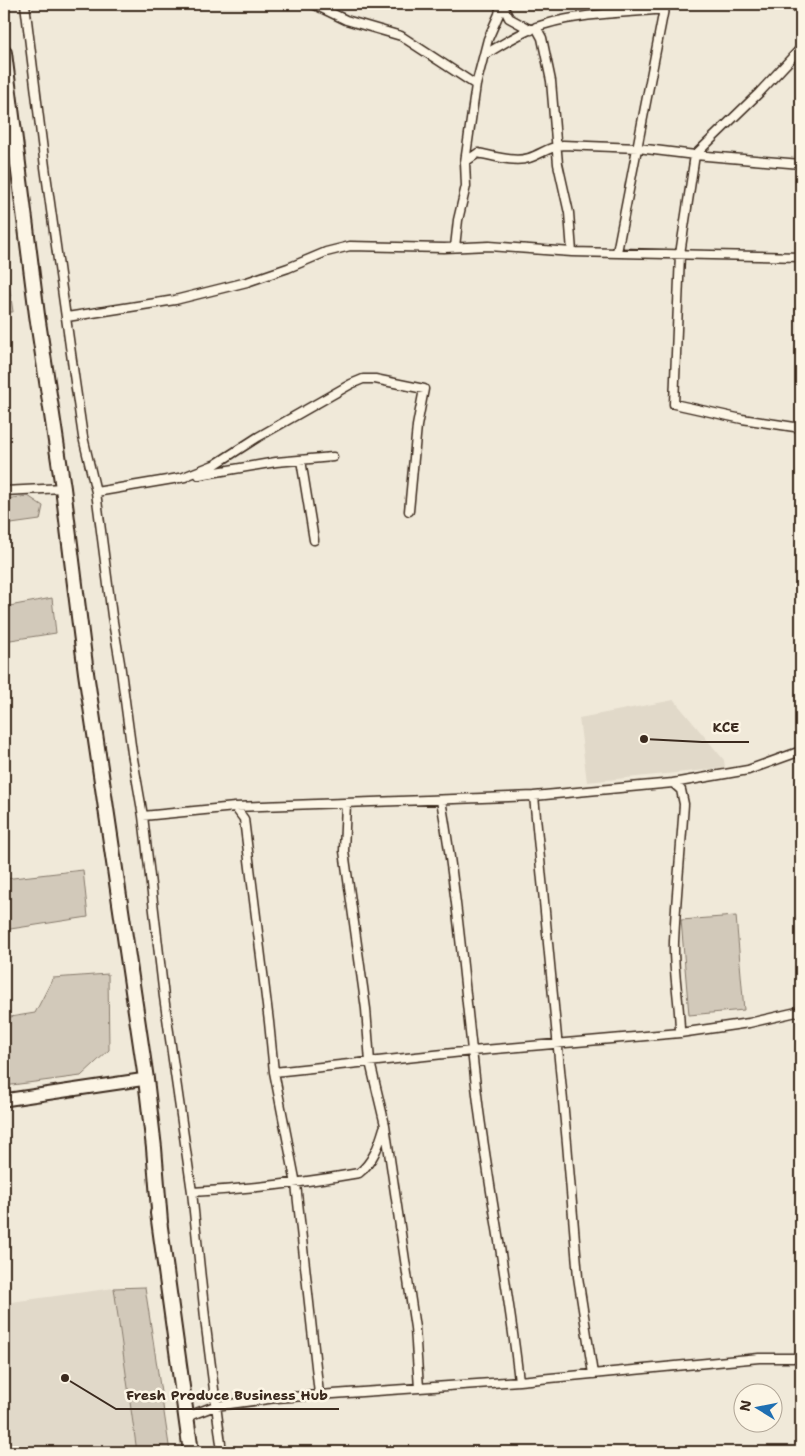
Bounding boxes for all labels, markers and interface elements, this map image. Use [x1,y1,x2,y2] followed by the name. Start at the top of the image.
[702,713,749,742] callout: KCE
[713,718,739,736] text: KCE
[116,1380,339,1409] callout: Fresh Produce Business Hub
[732,1384,782,1434] north arrow
[126,1386,328,1404] text: Fresh Produce Business Hub
[735,1399,755,1413] text: N

